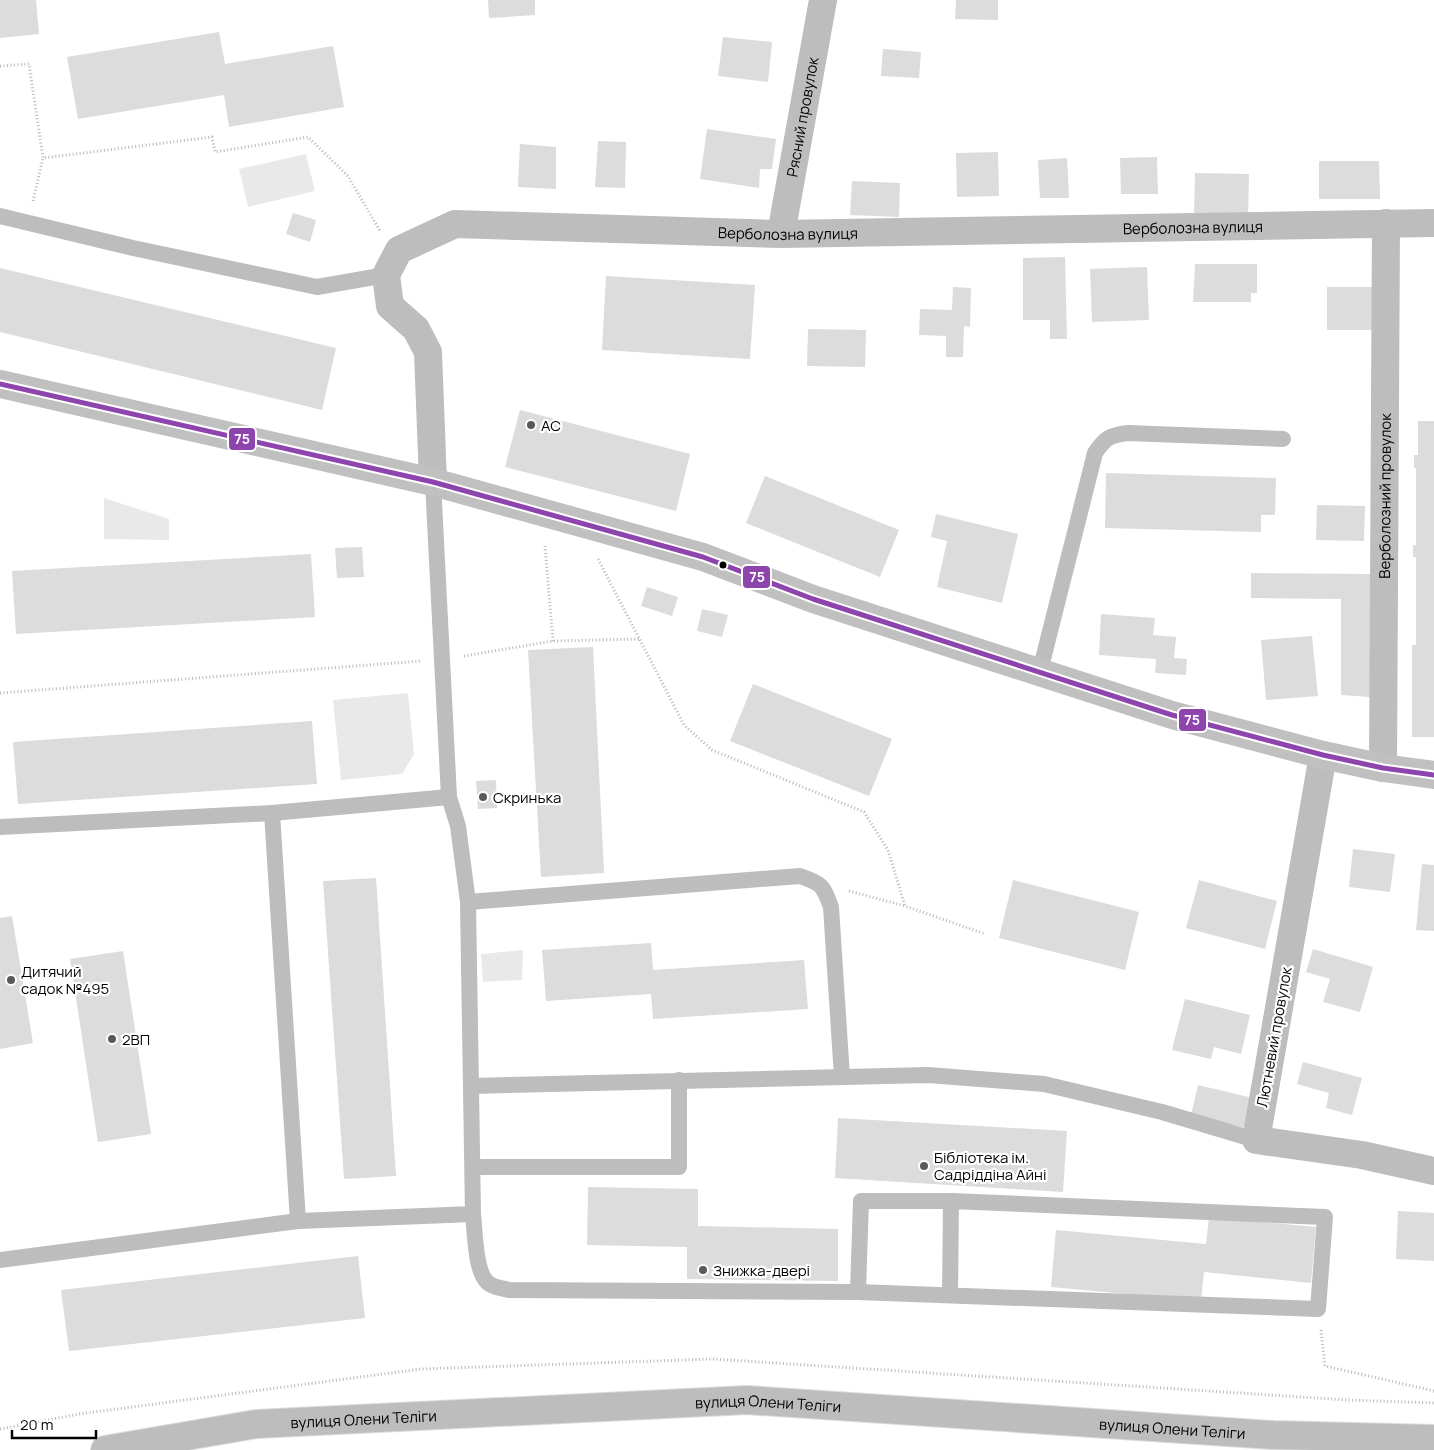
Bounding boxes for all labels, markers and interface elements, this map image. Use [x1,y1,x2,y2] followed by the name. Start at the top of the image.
[781,55,823,179] street label: Рясний провулок
[1123,215,1263,239] street label: Верболозна вулиця
[718,222,858,245] street label: Верболозна вулиця
[1374,413,1395,579] street label: Верболозний провулок
[541,415,561,436] place label: АС
[525,419,537,431] marker: АС
[228,427,256,451] line badge: 75
[234,429,250,448] text: 75
[718,560,728,570] unlabelled marker
[742,565,771,589] line badge: 75
[749,567,765,586] text: 75
[1178,708,1207,732] line badge: 75
[1184,710,1200,729] text: 75
[493,787,561,808] place label: Скринька
[477,791,489,803] marker: Скринька
[21,961,109,999] place label: Дитячий садок №495
[1251,965,1297,1109] street label: Лютневий провулок
[5,974,17,986] marker: Дитячий садок №495
[122,1029,150,1050] place label: 2ВП
[106,1033,118,1045] marker: 2ВП
[934,1147,1046,1185] place label: Бібліотека ім. Садріддіна Айні
[918,1160,930,1172] marker: Бібліотека ім. Садріддіна Айні
[713,1260,810,1281] place label: Знижка-двері
[697,1264,709,1276] marker: Знижка-двері
[694,1389,842,1417] street label: вулиця Олени Теліги
[290,1405,437,1433] street label: вулиця Олени Теліги
[12,1408,96,1440] scale bar
[1098,1413,1246,1444] street label: вулиця Олени Теліги
[20,1414,53,1435] text: 20 m

